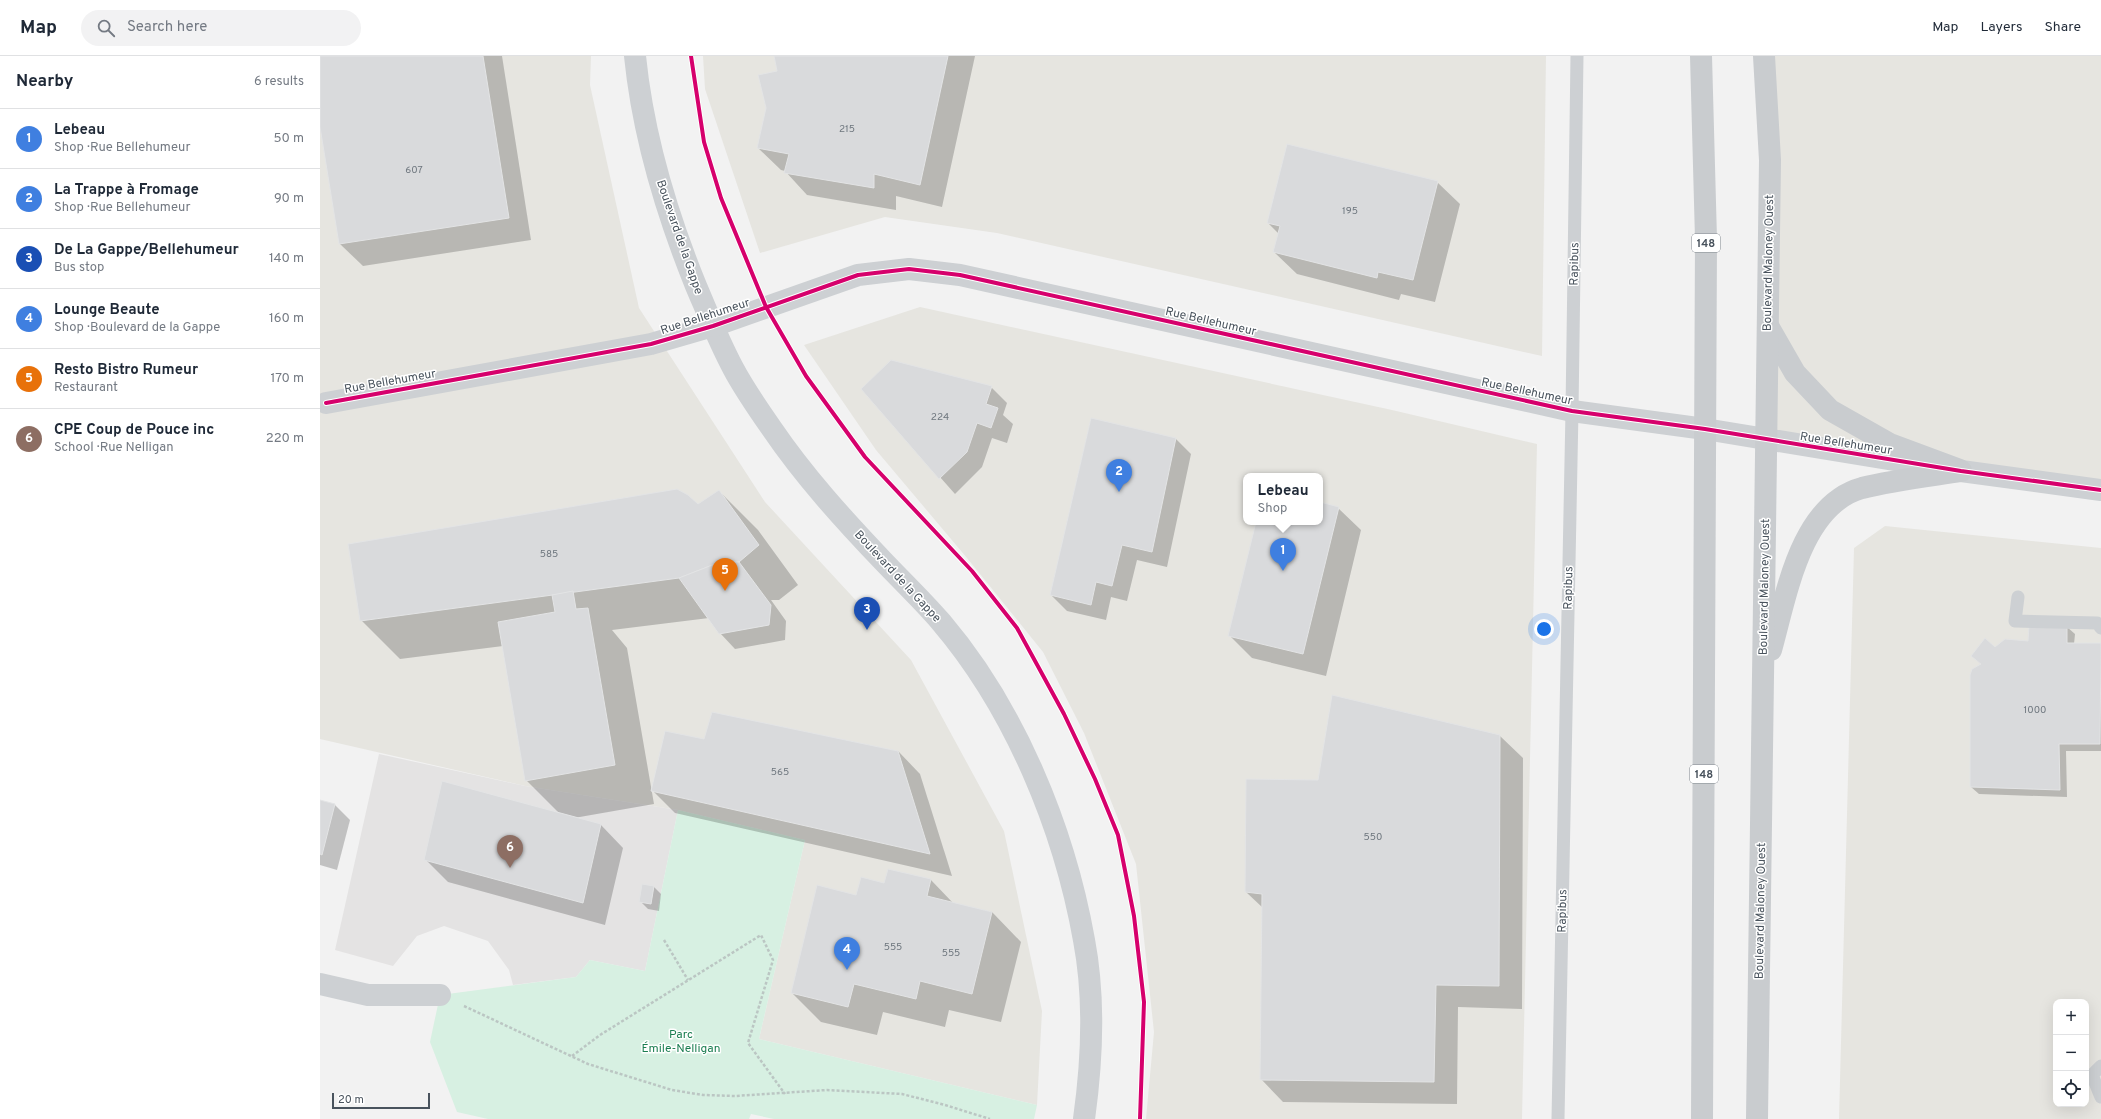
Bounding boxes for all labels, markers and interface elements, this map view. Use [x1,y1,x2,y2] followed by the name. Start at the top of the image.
[81,10,361,46] search box
[20,16,57,40] text: Map
[95,17,117,39] icon: search
[127,18,207,37] text: Search here
[1932,19,1958,36] text: Map
[1980,19,2022,36] text: Layers
[2044,19,2081,36] text: Share
[16,71,73,93] text: Nearby
[254,74,304,90] text: 6 results
[54,121,105,140] text: Lebeau
[839,123,855,136] house number: 215
[26,131,32,147] text: 1
[274,131,304,147] text: 50 m
[54,140,191,156] text: Shop · Rue Bellehumeur
[405,164,423,177] house number: 607
[652,178,706,297] street label: Boulevard de la Gappe
[54,181,199,200] text: La Trappe à Fromage
[25,191,33,207] text: 2
[274,191,304,207] text: 90 m
[1760,195,1778,331] street label: Boulevard Maloney Ouest
[54,200,191,216] text: Shop · Rue Bellehumeur
[1342,205,1358,218] house number: 195
[1692,234,1720,252] road number: 148
[54,241,239,260] text: De La Gappe/Bellehumeur
[1567,242,1583,286] street label: Rapibus
[25,251,33,267] text: 3
[269,251,304,267] text: 140 m
[54,260,104,276] text: Bus stop
[659,295,752,339] street label: Rue Bellehumeur
[54,301,160,320] text: Lounge Beaute
[1164,304,1258,340] street label: Rue Bellehumeur
[25,311,33,327] text: 4
[269,311,304,327] text: 160 m
[54,320,220,336] text: Shop · Boulevard de la Gappe
[54,361,198,380] text: Resto Bistro Rumeur
[343,366,438,398] street label: Rue Bellehumeur
[25,371,33,387] text: 5
[270,371,304,387] text: 170 m
[1480,374,1574,410] street label: Rue Bellehumeur
[54,380,118,396] text: Restaurant
[931,411,949,424] house number: 224
[54,421,214,440] text: CPE Coup de Pouce inc
[1799,429,1893,459] street label: Rue Bellehumeur
[25,431,33,447] text: 6
[266,431,304,447] text: 220 m
[54,440,174,456] text: School · Rue Nelligan
[1106,459,1132,492] pin: 2
[1243,473,1323,525] popup
[1257,482,1309,501] text: Lebeau
[1257,501,1287,517] text: Shop
[1756,519,1774,655] street label: Boulevard Maloney Ouest
[850,527,944,626] street label: Boulevard de la Gappe
[1270,538,1296,571] pin: 1
[540,548,558,561] house number: 585
[712,558,738,591] pin: 5
[1561,566,1577,610] street label: Rapibus
[854,597,880,630] pin: 3
[1534,619,1554,639] your location
[2024,704,2046,717] house number: 1000
[1690,765,1718,783] road number: 148
[771,766,789,779] house number: 565
[1364,831,1382,844] house number: 550
[497,835,523,868] pin: 6
[1752,843,1770,979] street label: Boulevard Maloney Ouest
[1555,889,1571,933] street label: Rapibus
[834,937,860,970] pin: 4
[884,941,902,954] house number: 555
[942,947,960,960] house number: 555
[2053,999,2089,1107] map controls
[2053,999,2089,1035] button: +
[641,1027,721,1057] park label: Parc Émile-Nelligan
[2053,1035,2089,1071] button: −
[2053,1071,2089,1107] button: locate
[332,1091,430,1110] scale bar
[338,1093,364,1107] text: 20 m

